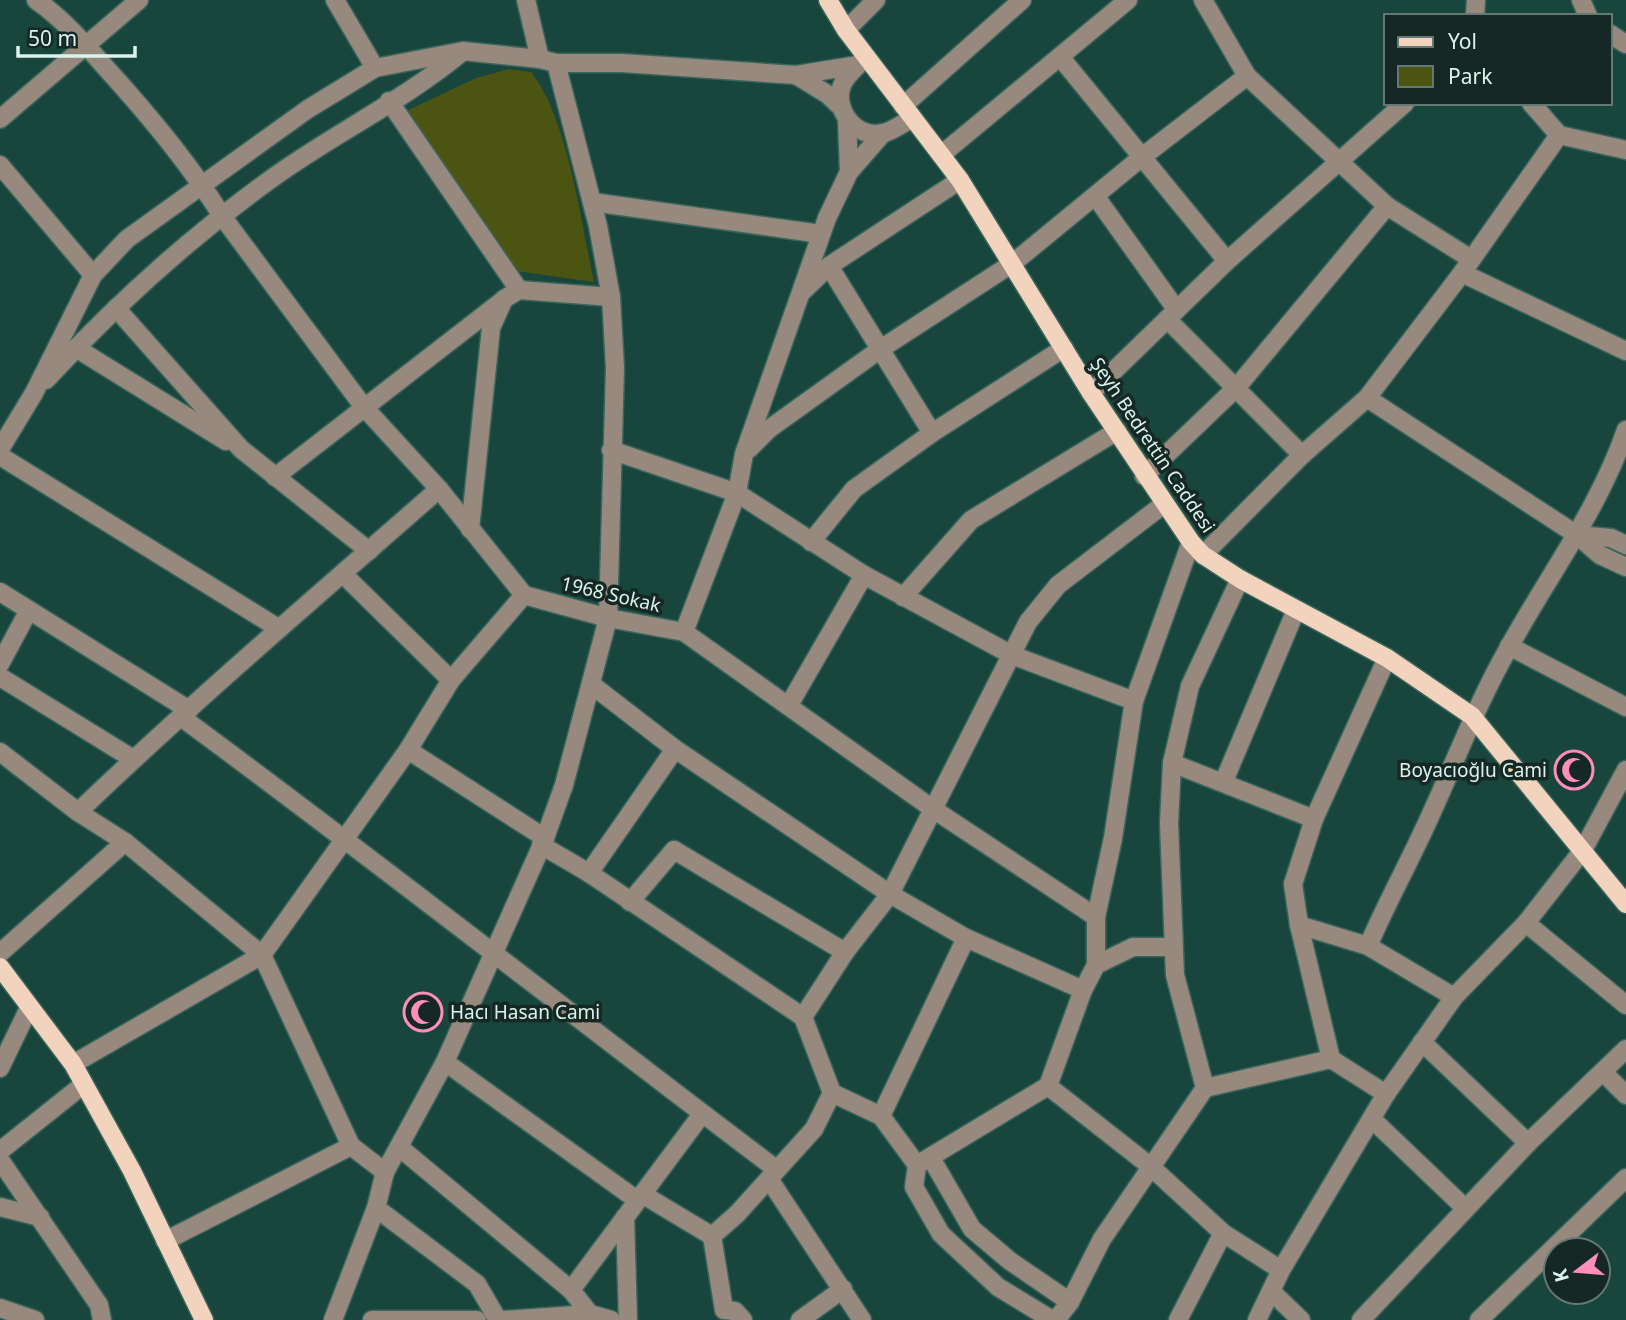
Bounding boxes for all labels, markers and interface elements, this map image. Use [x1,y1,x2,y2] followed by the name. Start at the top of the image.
[18,14,135,58] scale bar
[1384,14,1612,105] legend
[28,24,77,52] text: 50 m
[1448,27,1477,55] text: Yol
[1448,62,1493,90] text: Park
[1085,352,1221,538] street label: Şeyh Bedrettin Caddesi
[559,570,663,618] street label: 1968 Sokak
[1553,749,1595,791] mosque icon: Boyacıoğlu Cami
[1399,757,1547,783] place label: Boyacıoğlu Cami
[402,991,444,1033] mosque icon: Hacı Hasan Cami
[450,999,600,1025] place label: Hacı Hasan Cami
[1542,1236,1612,1306] north arrow
[1546,1266,1575,1285] text: K

